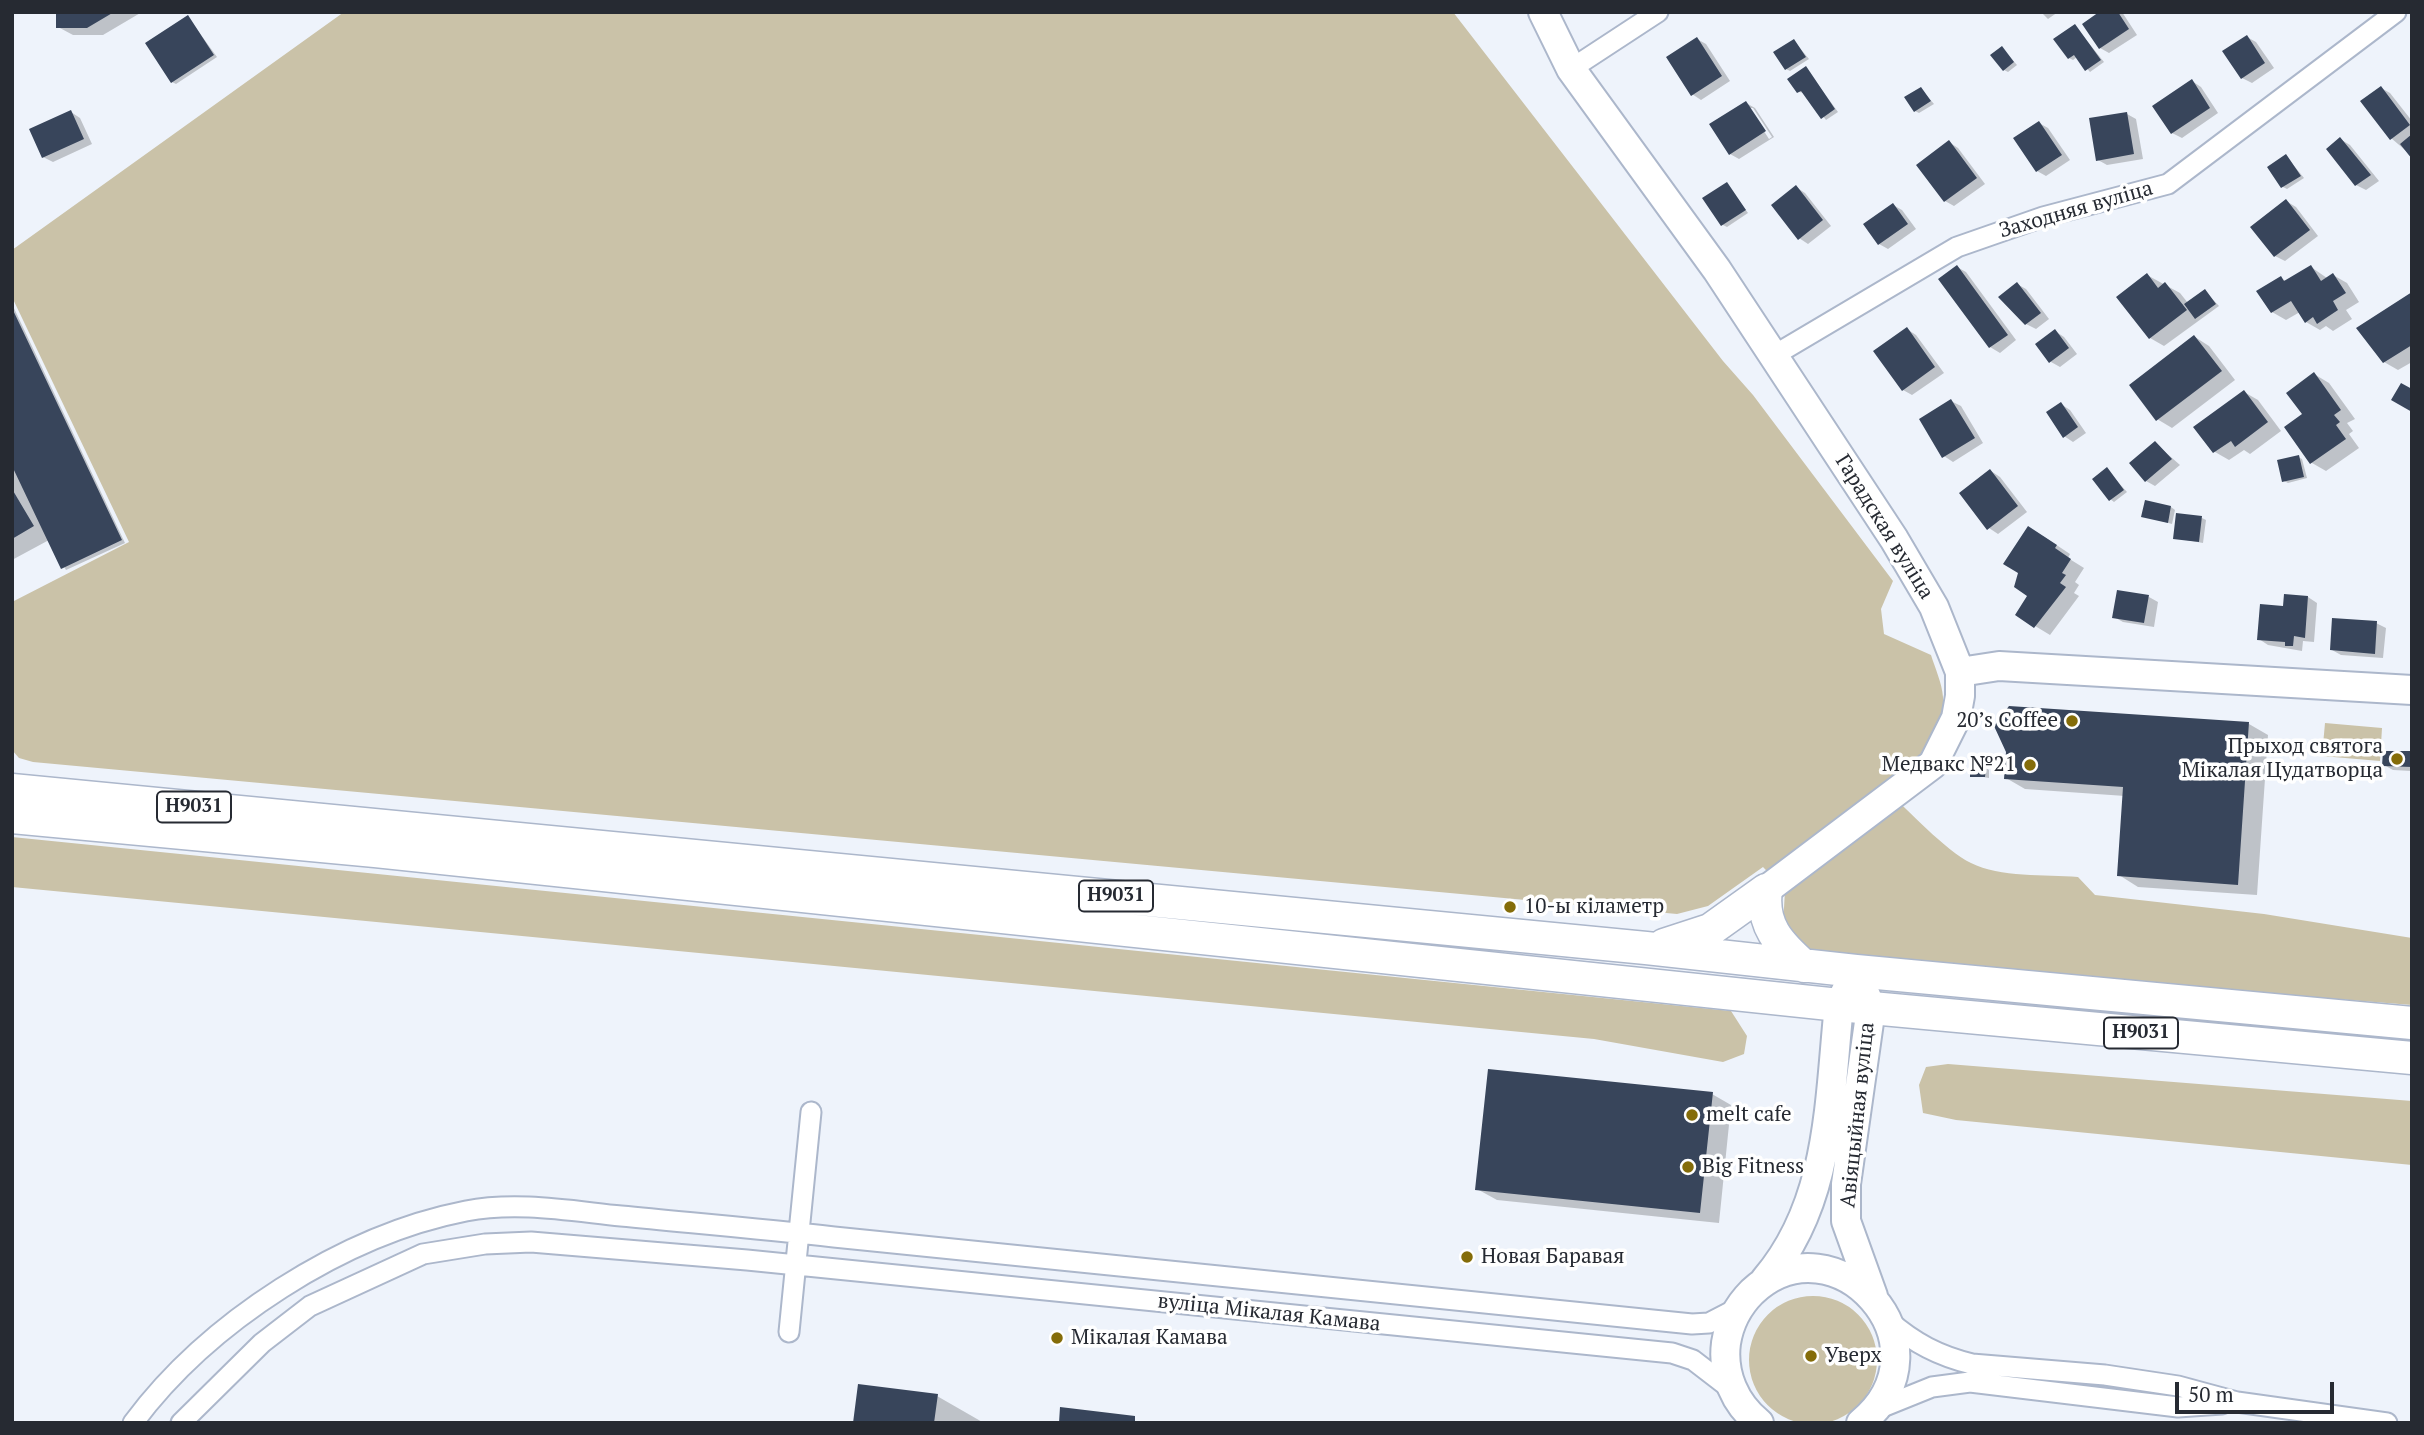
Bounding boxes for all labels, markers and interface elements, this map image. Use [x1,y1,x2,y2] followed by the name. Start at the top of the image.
[1996,176,2156,244] street label: Заходняя вуліца
[1829,450,1939,604] street label: Гарадская вуліца
[1956,708,2058,734] place label: 20’s Coffee
[2064,713,2080,729] marker: 20’s Coffee
[2182,734,2383,784] place label: Прыход святога Мікалая Цудатворца
[2389,751,2405,767] marker: Прыход святога Мікалая Цудатворца
[1882,752,2016,778] place label: Медвакс №21
[2022,757,2038,773] marker: Медвакс №21
[157,792,231,822] road number: Н9031
[1079,880,1153,912] road number: Н9031
[1524,894,1664,920] place label: 10-ы кіламетр
[1502,899,1518,915] marker: 10-ы кіламетр
[2104,1018,2178,1049] road number: Н9031
[1836,1021,1880,1209] street label: Авіяцыйная вуліца
[1706,1102,1792,1128] place label: melt cafe
[1684,1107,1700,1123] marker: melt cafe
[1702,1154,1804,1180] place label: Big Fitness
[1680,1159,1696,1175] marker: Big Fitness
[1481,1244,1624,1270] place label: Новая Баравая
[1459,1249,1475,1265] marker: Новая Баравая
[1156,1289,1382,1337] street label: вуліца Мікалая Камава
[1071,1325,1228,1351] place label: Мікалая Камава
[1049,1330,1065,1346] marker: Мікалая Камава
[1825,1343,1882,1369] place label: Уверх
[1803,1348,1819,1364] marker: Уверх
[2179,1368,2338,1412] scale bar
[2188,1380,2234,1408] text: 50 m

